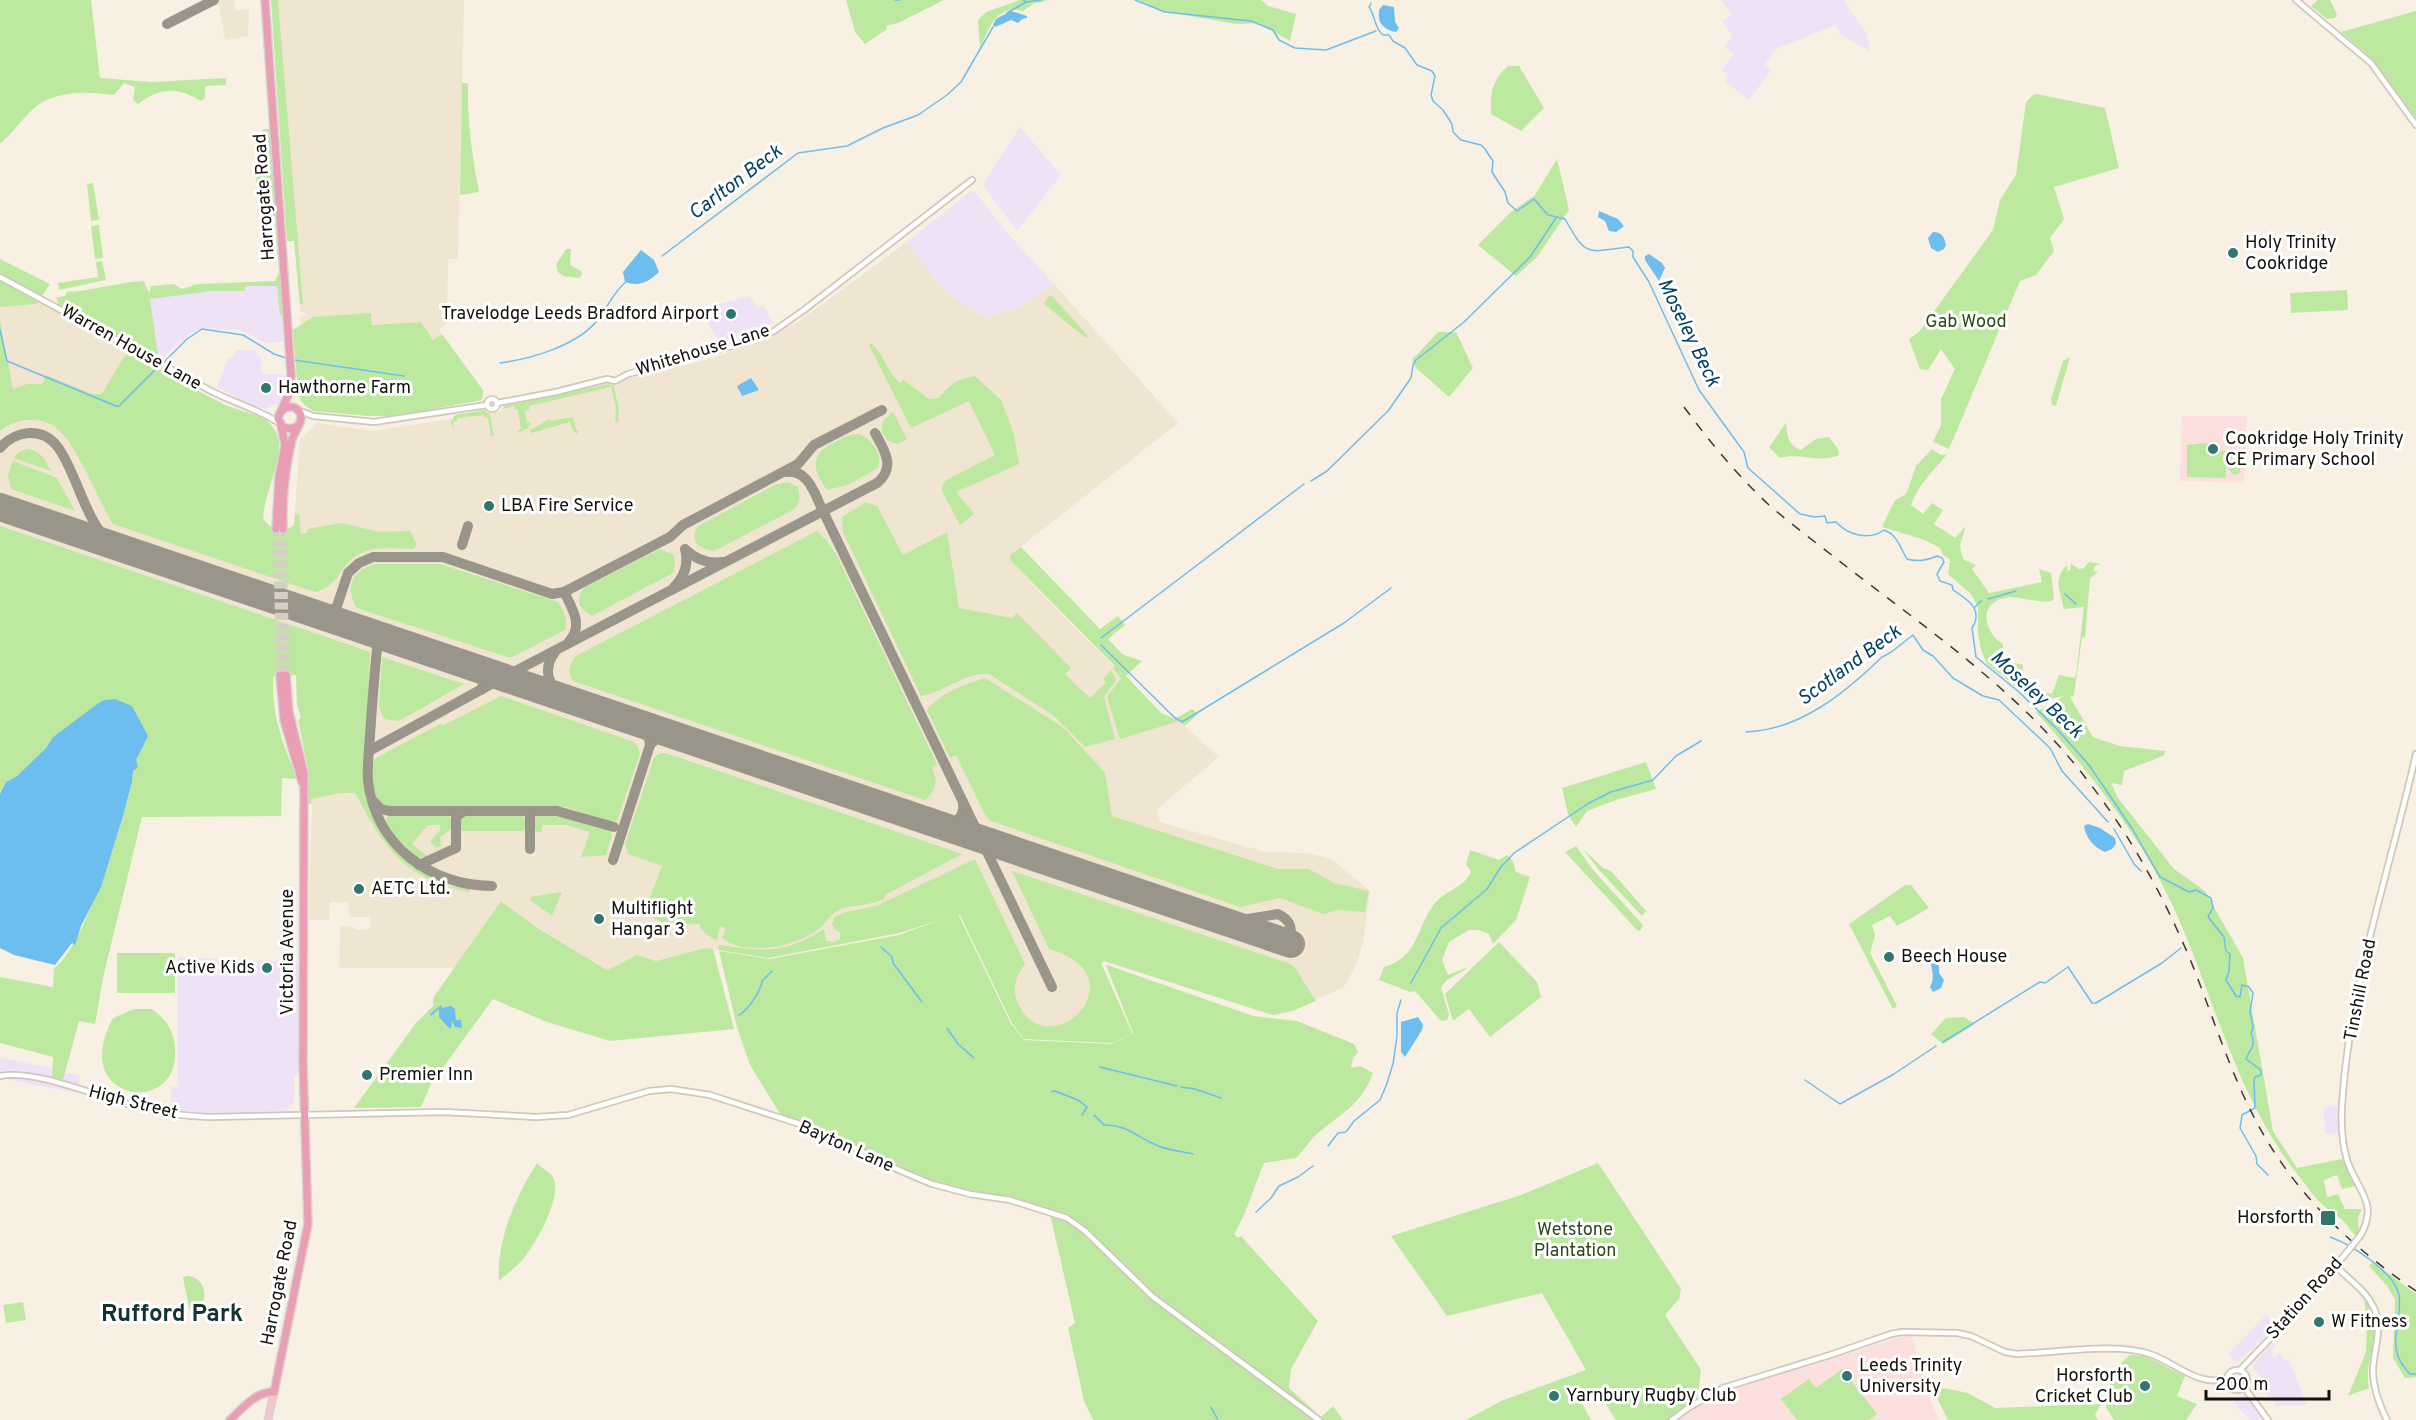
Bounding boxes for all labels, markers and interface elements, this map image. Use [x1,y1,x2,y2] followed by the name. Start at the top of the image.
[249,133,281,261] street label: Harrogate Road
[684,139,789,227] water label: Carlton Beck
[2245,232,2337,276] place label: Holy Trinity Cookridge
[2226,246,2240,260] marker: Holy Trinity Cookridge
[1651,274,1726,392] water label: Moseley Beck
[57,300,205,396] street label: Warren House Lane
[441,303,719,326] place label: Travelodge Leeds Bradford Airport
[724,307,738,321] marker: Travelodge Leeds Bradford Airport
[1925,311,2007,334] park label: Gab Wood
[633,320,773,382] street label: Whitehouse Lane
[278,377,411,400] place label: Hawthorne Farm
[259,381,273,395] marker: Hawthorne Farm
[2225,428,2404,472] place label: Cookridge Holy Trinity CE Primary School
[2206,442,2220,456] marker: Cookridge Holy Trinity CE Primary School
[501,495,633,518] place label: LBA Fire Service
[482,499,496,513] marker: LBA Fire Service
[1793,619,1908,712] water label: Scotland Beck
[1984,645,2089,745] water label: Moseley Beck
[371,878,450,901] place label: AETC Ltd.
[352,882,366,896] marker: AETC Ltd.
[277,889,300,1015] street label: Victoria Avenue
[611,898,693,942] place label: Multiflight Hangar 3
[592,912,606,926] marker: Multiflight Hangar 3
[2340,937,2382,1043] street label: Tinshill Road
[1901,946,2007,969] place label: Beech House
[1882,950,1896,964] marker: Beech House
[165,957,255,980] place label: Active Kids
[260,961,274,975] marker: Active Kids
[379,1064,473,1087] place label: Premier Inn
[360,1068,374,1082] marker: Premier Inn
[86,1081,180,1125] street label: High Street
[795,1116,897,1178] street label: Bayton Lane
[2237,1207,2314,1230] place label: Horsforth
[2319,1209,2337,1227] marker: Horsforth
[257,1218,303,1348] street label: Harrogate Road
[1534,1219,1616,1263] park label: Wetstone Plantation
[2262,1253,2348,1345] street label: Station Road
[101,1300,243,1330] district label: Rufford Park
[2331,1311,2408,1334] place label: W Fitness
[2312,1315,2326,1329] marker: W Fitness
[1859,1355,1962,1399] place label: Leeds Trinity University
[2206,1363,2329,1401] scale bar
[2035,1365,2133,1409] place label: Horsforth Cricket Club
[1840,1369,1854,1383] marker: Leeds Trinity University
[2215,1374,2268,1397] text: 200 m
[2138,1379,2152,1393] marker: Horsforth Cricket Club
[1566,1385,1737,1408] place label: Yarnbury Rugby Club
[1547,1389,1561,1403] marker: Yarnbury Rugby Club

